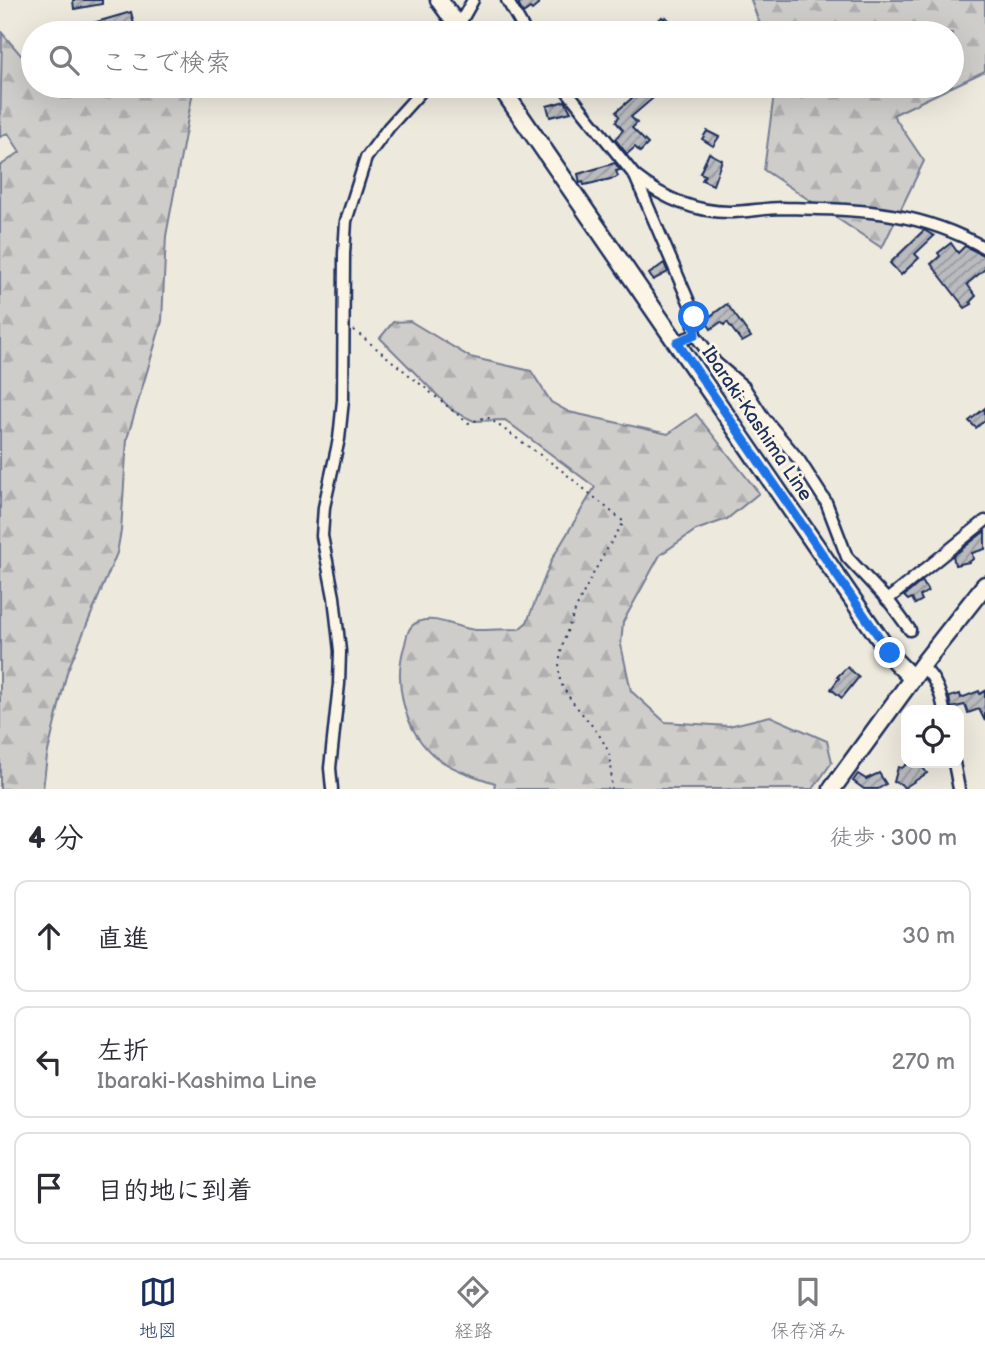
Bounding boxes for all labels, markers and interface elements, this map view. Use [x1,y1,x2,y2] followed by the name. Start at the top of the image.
[21,21,964,98] search box
[45,41,83,79] icon: search
[101,48,231,79] text: ここで検索
[678,301,709,332] route start
[697,342,817,505] street label: Ibaraki-Kashima Line
[874,637,905,668] route end
[901,705,964,768] map controls
[901,705,964,768] button: locate
[28,821,84,857] text: 4 分
[830,824,957,852] text: 徒歩 · 300 m
[30,917,68,955] icon: ahead
[902,922,955,950] text: 30 m
[97,924,149,955] text: 直進
[97,1036,149,1067] text: 左折
[30,1043,68,1081] icon: left
[891,1048,955,1076] text: 270 m
[97,1067,317,1095] text: Ibaraki-Kashima Line
[30,1169,68,1207] icon: arrive
[97,1176,253,1207] text: 目的地に到着
[139,1273,177,1343] tab: 地図
[454,1273,492,1343] tab: 経路
[770,1273,846,1343] tab: 保存済み

